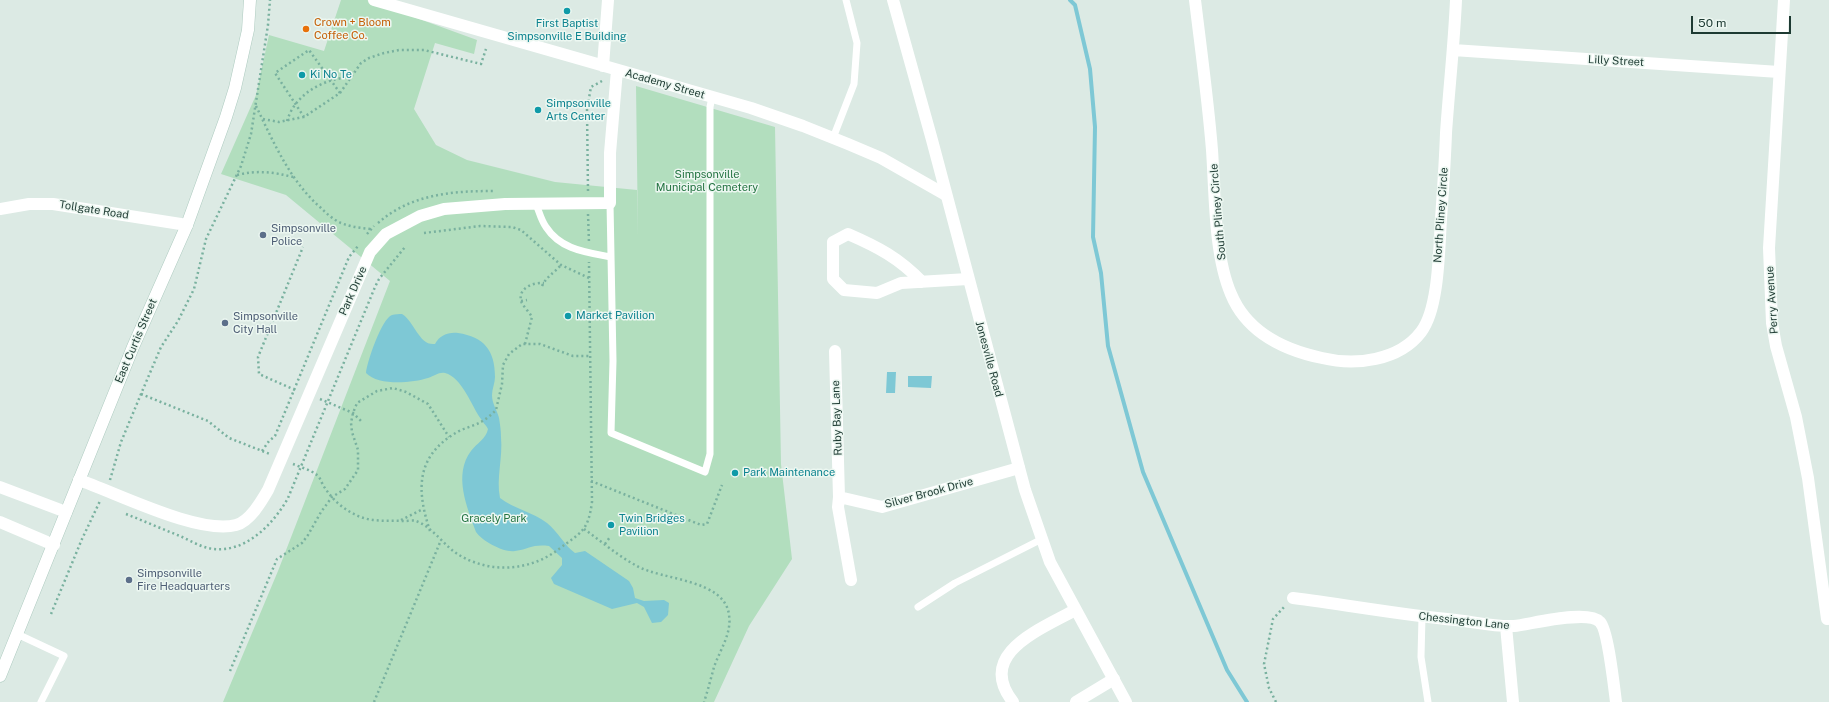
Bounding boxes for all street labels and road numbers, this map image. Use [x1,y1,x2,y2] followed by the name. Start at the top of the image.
[1588,53,1644,69] street label: Lilly Street
[624,66,706,102] street label: Academy Street
[1207,163,1229,261] street label: South Pliney Circle
[1431,167,1451,263] street label: North Pliney Circle
[58,198,130,222] street label: Tollgate Road
[336,264,370,318] street label: Park Drive
[1763,266,1781,334] street label: Perry Avenue
[112,297,160,385] street label: East Curtis Street
[973,320,1005,398] street label: Jonesville Road
[829,380,845,456] street label: Ruby Bay Lane
[883,475,975,511] street label: Silver Brook Drive
[1418,610,1510,632] street label: Chessington Lane

